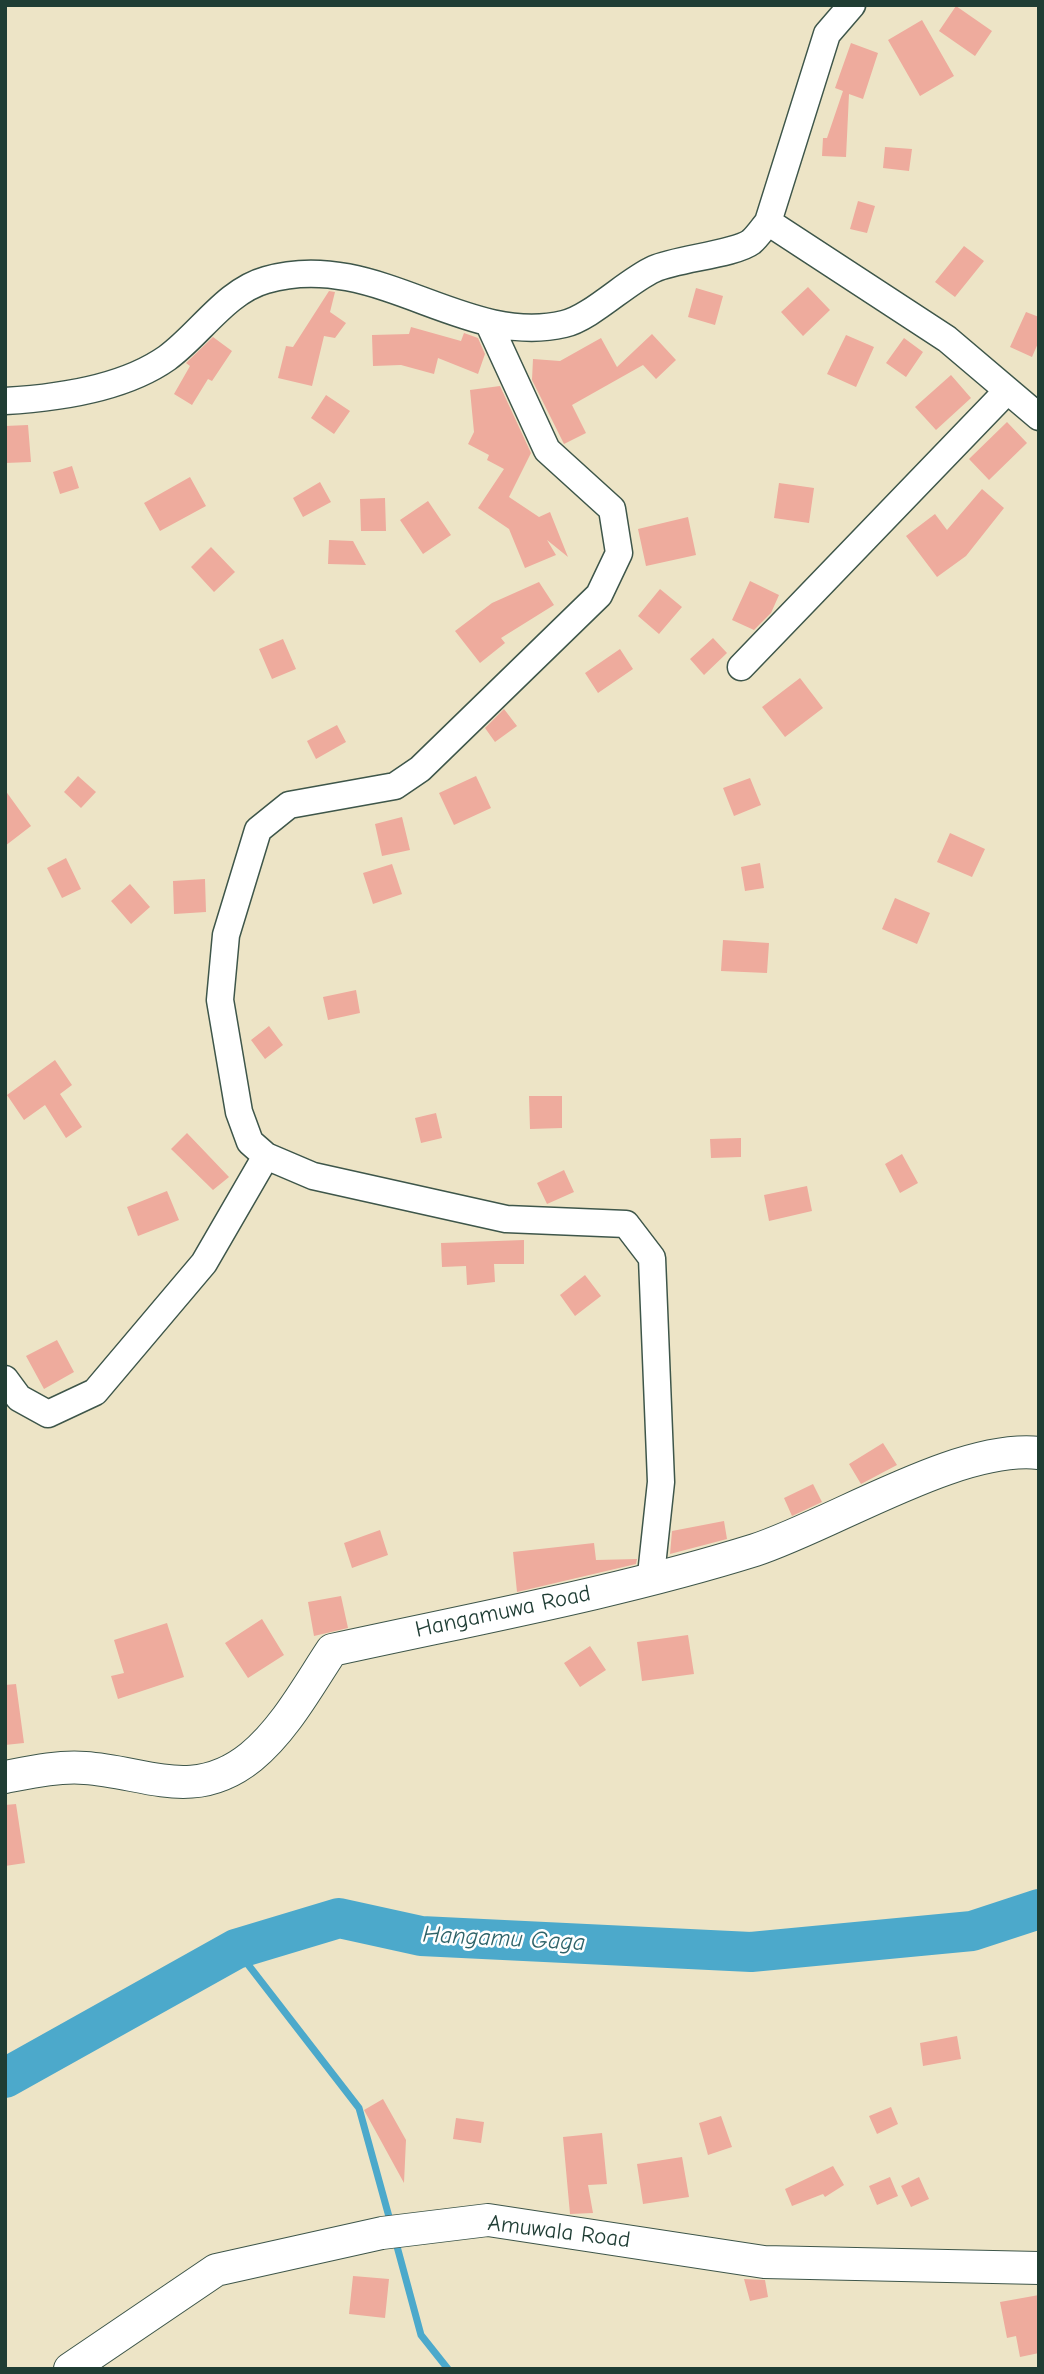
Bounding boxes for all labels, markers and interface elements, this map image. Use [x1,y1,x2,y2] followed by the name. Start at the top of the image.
[413,1580,593,1644] street label: Hangamuwa Road
[422,1920,586,1958] water label: Hangamu Gaga
[486,2210,632,2254] street label: Amuwala Road

